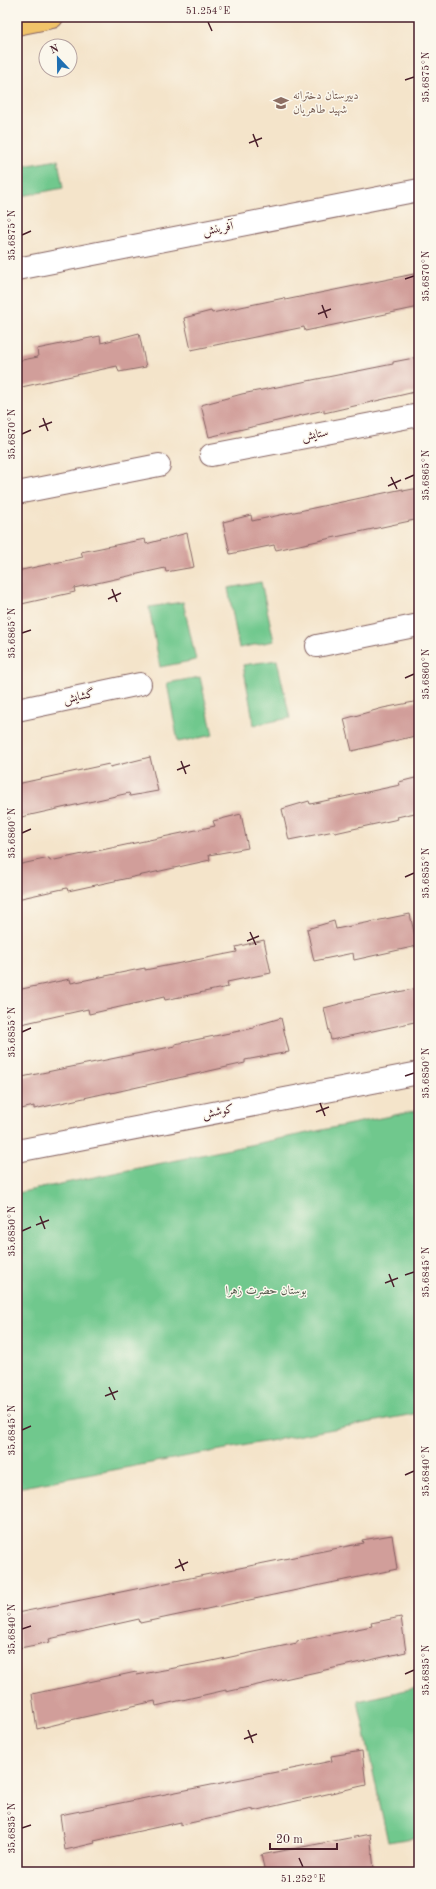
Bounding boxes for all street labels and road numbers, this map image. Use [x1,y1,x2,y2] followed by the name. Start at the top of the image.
[201,217,236,240] street label: آفرینش
[301,427,330,445] street label: ستایش
[62,686,96,708] street label: گشایش
[201,1102,235,1123] street label: کوشش

